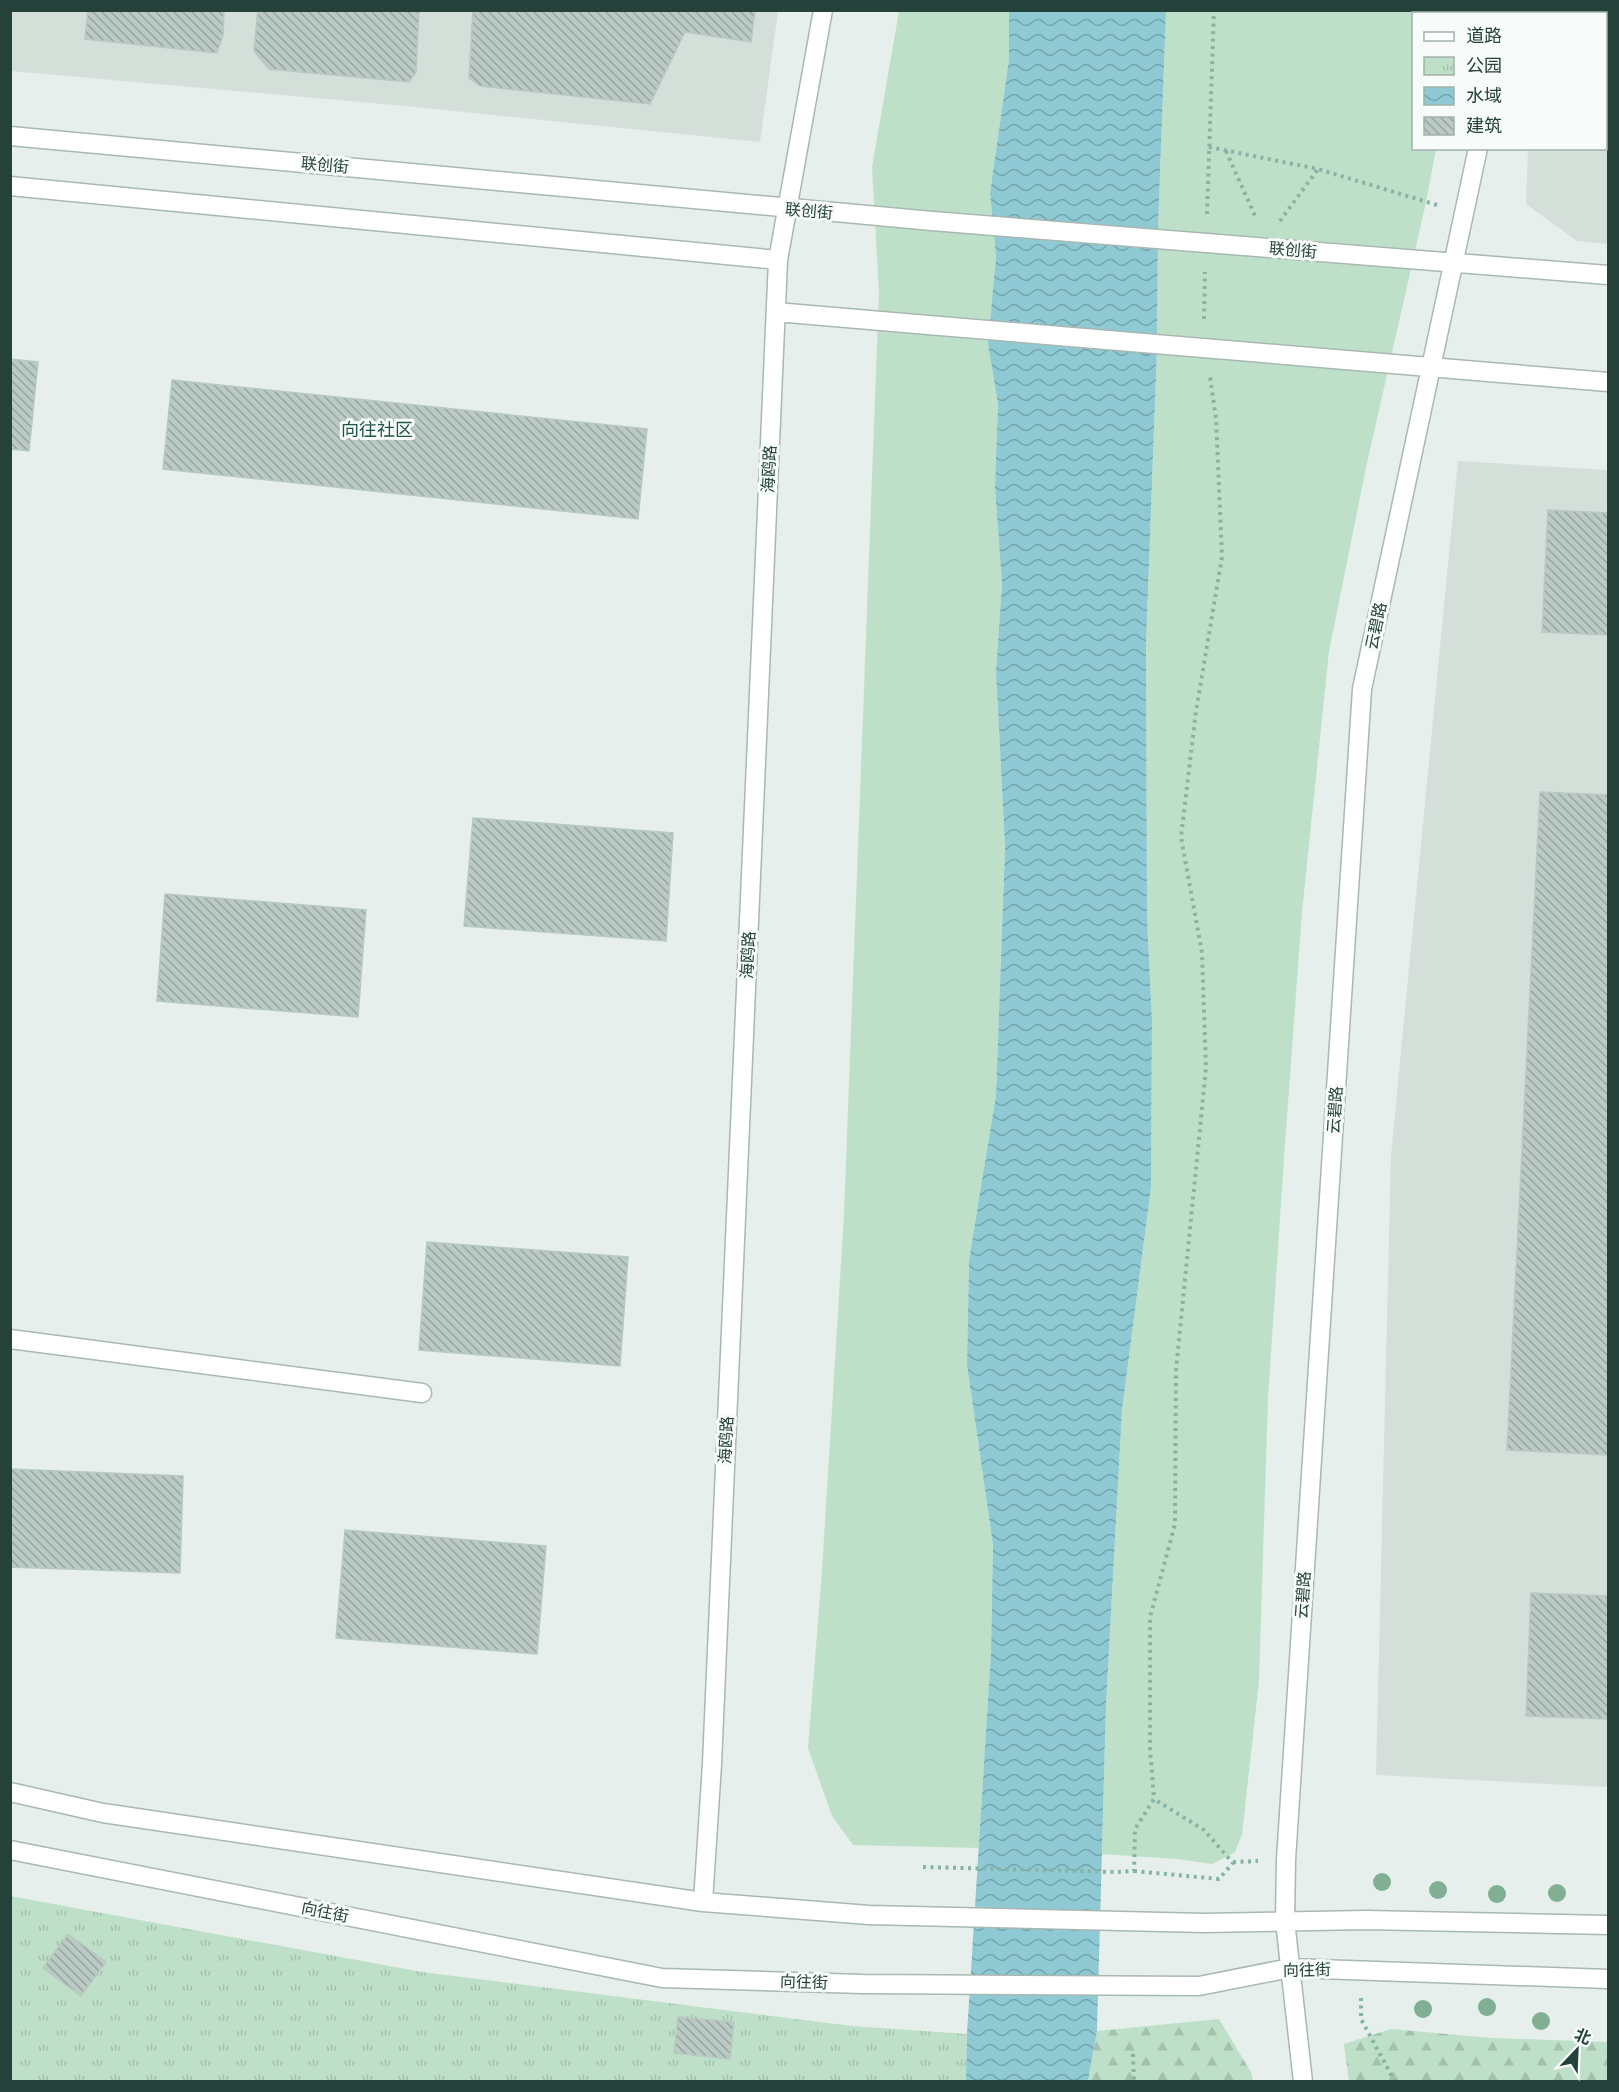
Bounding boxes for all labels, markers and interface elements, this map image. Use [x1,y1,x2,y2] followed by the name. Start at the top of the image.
[1412,12,1607,150] legend
[1466,25,1502,46] text: 道路
[1466,55,1502,76] text: 公园
[1466,85,1502,106] text: 水域
[1466,115,1502,136] text: 建筑
[300,153,350,177] street label: 联创街
[784,199,834,223] street label: 联创街
[1268,238,1318,262] street label: 联创街
[341,419,413,440] district label: 向往社区
[758,445,780,493] street label: 海鸥路
[1362,601,1390,651] street label: 云碧路
[737,931,759,979] street label: 海鸥路
[1324,1085,1346,1135] street label: 云碧路
[715,1416,737,1464] street label: 海鸥路
[1292,1570,1314,1620] street label: 云碧路
[300,1898,350,1926] street label: 向往街
[1283,1960,1331,1980] street label: 向往街
[780,1972,828,1992] street label: 向往街
[1547,2020,1607,2080] north arrow
[1572,2025,1594,2049] text: 北

